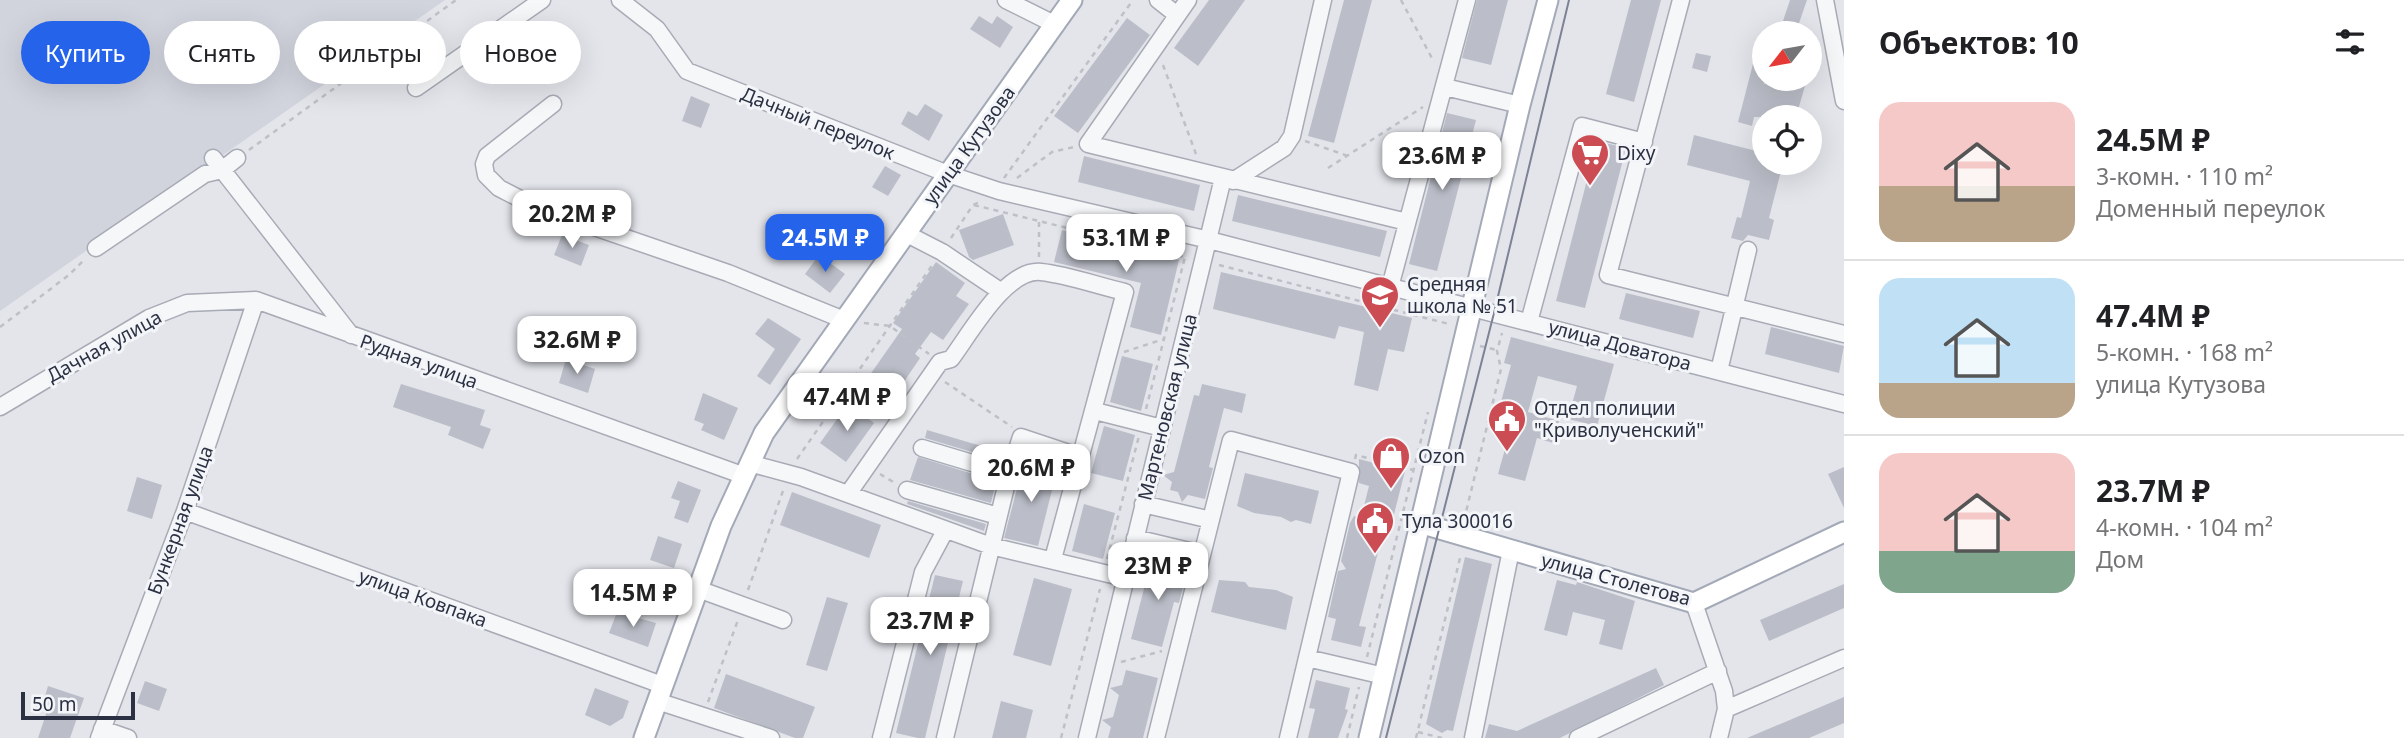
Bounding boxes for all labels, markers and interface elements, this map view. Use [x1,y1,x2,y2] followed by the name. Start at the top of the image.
[21,21,150,84] chip: Купить
[164,21,280,84] chip: Снять
[294,21,446,84] chip: Фильтры
[460,21,581,84] chip: Новое
[1752,21,1822,91] north arrow
[1752,21,1822,175] map controls
[1879,22,2079,63] text: Объектов: 10
[2331,23,2369,61] icon: filters
[738,80,898,166] street label: Дачный переулок
[917,81,1021,209] street label: улица Кутузова
[1752,105,1822,175] button: locate
[2096,119,2210,160] text: 24.5M ₽
[1935,130,2019,214] icon: home
[1377,132,1507,192] pin: 23.6M ₽
[1569,132,1611,187] supermarket icon: Dixy
[1398,139,1486,171] text: 23.6M ₽
[1617,140,1656,166] place label: Dixy
[2096,160,2273,192] text: 3-комн. · 110 m²
[507,190,637,250] pin: 20.2M ₽
[2096,192,2325,224] text: Доменный переулок
[528,197,616,229] text: 20.2M ₽
[760,215,890,274] pin: 24.5M ₽
[1061,215,1191,274] pin: 53.1M ₽
[781,221,869,253] text: 24.5M ₽
[1082,221,1170,253] text: 53.1M ₽
[1407,271,1518,319] place label: Средняя школа № 51
[1359,274,1401,329] school or university icon: Средняя школа № 51
[2096,295,2210,336] text: 47.4M ₽
[42,304,166,388] street label: Дачная улица
[1935,306,2019,390] icon: home
[1131,311,1203,503] street label: Мартеновская улица
[1546,313,1694,377] street label: улица Доватора
[512,316,642,376] pin: 32.6M ₽
[533,323,621,355] text: 32.6M ₽
[356,328,482,394] street label: Рудная улица
[2096,336,2273,368] text: 5-комн. · 168 m²
[2096,368,2266,400] text: улица Кутузова
[782,374,912,433] pin: 47.4M ₽
[803,380,891,412] text: 47.4M ₽
[1534,395,1704,443] place label: Отдел полиции "Криволученский"
[1486,398,1528,453] public building icon: Отдел полиции "Криволученский"
[1370,435,1412,490] shop icon: Ozon
[141,442,219,598] street label: Бункерная улица
[1418,443,1465,469] place label: Ozon
[966,444,1096,504] pin: 20.6M ₽
[987,451,1075,483] text: 20.6M ₽
[2096,470,2210,511] text: 23.7M ₽
[1935,481,2019,565] icon: home
[1354,500,1396,555] public building icon: Тула 300016
[1402,508,1513,534] place label: Тула 300016
[2096,511,2273,543] text: 4-комн. · 104 m²
[1109,542,1207,602] pin: 23M ₽
[2096,543,2144,575] text: Дом
[1538,547,1694,611] street label: улица Столетова
[1124,549,1192,581] text: 23M ₽
[355,563,491,633] street label: улица Ковпака
[568,570,698,629] pin: 14.5M ₽
[589,576,677,608] text: 14.5M ₽
[865,598,995,657] pin: 23.7M ₽
[886,604,974,636] text: 23.7M ₽
[21,689,135,721] scale bar
[32,691,76,717] text: 50 m

